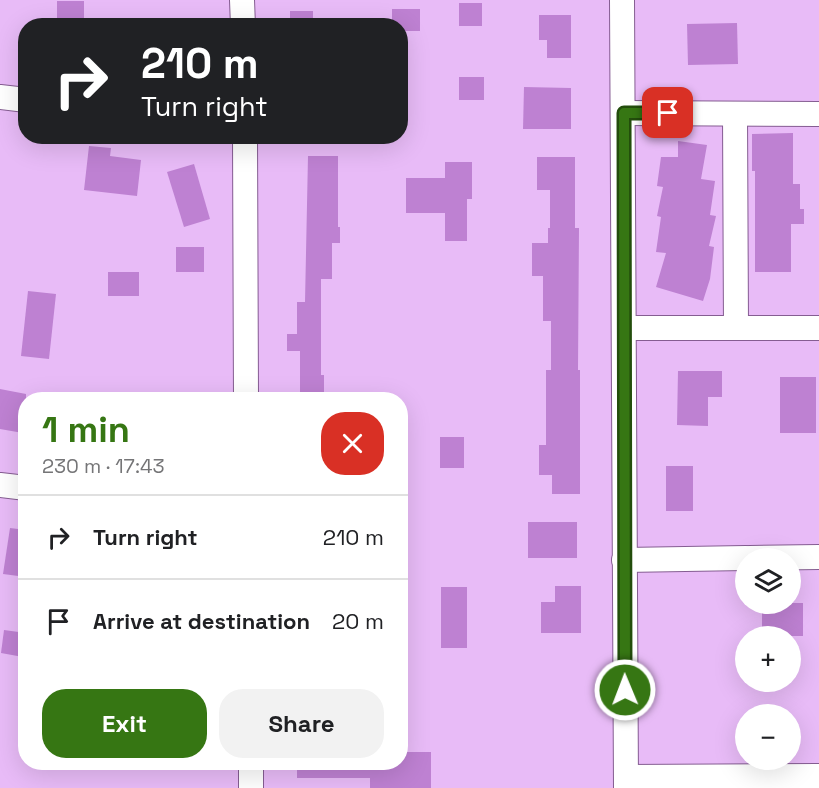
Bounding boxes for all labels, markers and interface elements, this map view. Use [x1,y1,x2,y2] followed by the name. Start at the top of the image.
[141,37,259,90] text: 210 m
[42,42,120,120] icon: right
[642,87,693,138] pin
[141,89,268,124] text: Turn right
[651,96,684,129] icon: arrive
[42,407,130,453] text: 1 min
[321,412,384,475] button: close
[42,453,165,479] text: 230 m · 17:43
[42,521,75,554] icon: right
[93,523,198,551] text: Turn right
[323,523,384,551] text: 210 m
[735,548,801,770] map controls
[735,548,801,614] button: layers
[42,605,75,638] icon: arrive
[93,607,310,635] text: Arrive at destination
[332,607,384,635] text: 20 m
[735,626,801,692] button: +
[593,658,657,722] position arrow
[42,689,207,758] button: Exit
[219,689,384,758] button: Share
[735,704,801,770] button: −

